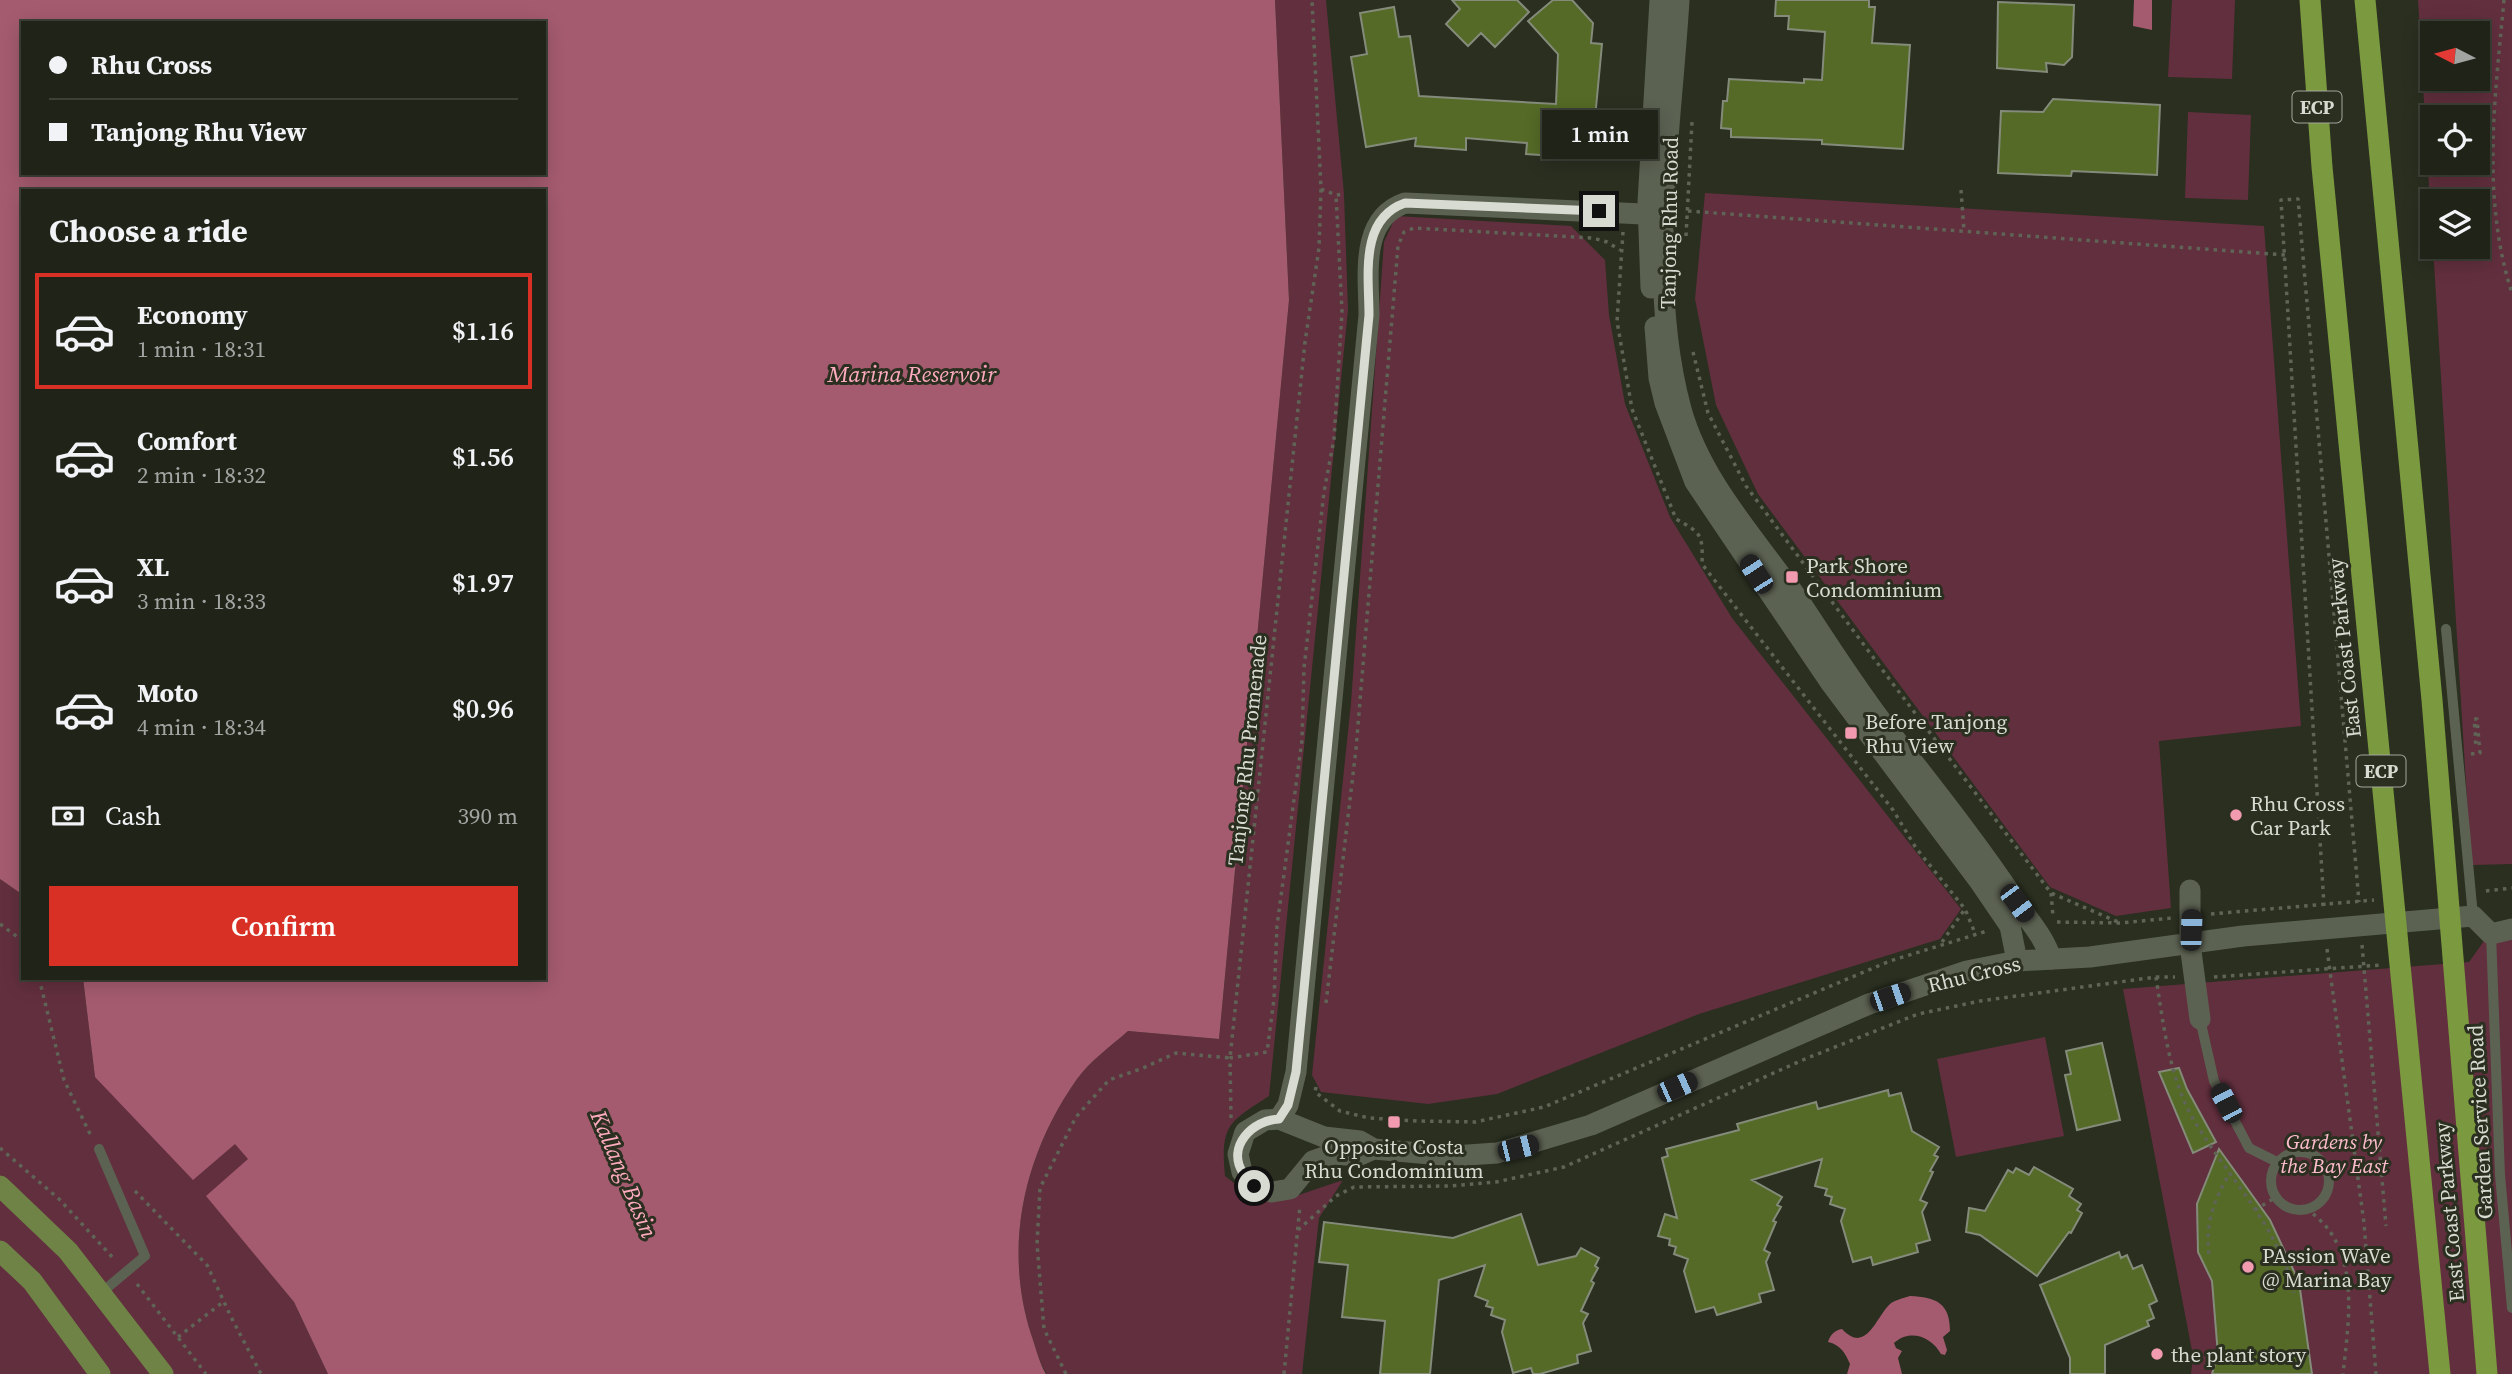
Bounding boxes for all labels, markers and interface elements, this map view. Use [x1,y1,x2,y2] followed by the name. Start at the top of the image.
[2420,21,2490,91] north arrow
[2420,21,2490,259] map controls
[91,47,212,83] text: Rhu Cross
[2292,92,2342,122] road number: ECP
[2420,105,2490,175] button: locate
[1541,110,1657,158] callout: 1 min
[91,114,307,150] text: Tanjong Rhu View
[1570,118,1630,150] text: 1 min
[1653,137,1685,309] street label: Tanjong Rhu Road
[2420,189,2490,259] button: layers
[1583,195,1615,227] route end
[49,209,248,253] text: Choose a ride
[137,297,248,333] text: Economy
[53,300,116,363] icon: car
[452,313,514,349] text: $1.16
[137,333,266,365] text: 1 min · 18:31
[827,358,997,390] water label: Marina Reservoir
[137,423,237,459] text: Comfort
[53,426,116,489] icon: car
[452,439,514,475] text: $1.56
[137,459,266,491] text: 2 min · 18:32
[137,549,169,585] text: XL
[1736,551,1777,597] car
[1806,551,1942,604] place label: Park Shore Condominium
[53,552,116,615] icon: car
[2320,556,2368,739] street label: East Coast Parkway
[452,565,514,601] text: $1.97
[1784,569,1800,585] marker: Park Shore Condominium
[137,585,266,617] text: 3 min · 18:33
[1220,633,1274,867] street label: Tanjong Rhu Promenade
[137,675,198,711] text: Moto
[53,678,116,741] icon: car
[452,691,514,727] text: $0.96
[1865,707,2007,760] place label: Before Tanjong Rhu View
[137,711,266,743] text: 4 min · 18:34
[1843,725,1859,741] marker: Before Tanjong Rhu View
[2356,756,2406,786] road number: ECP
[2250,789,2345,842] place label: Rhu Cross Car Park
[49,797,87,835] icon: cash
[105,798,161,834] text: Cash
[457,800,518,832] text: 390 m
[2228,807,2244,823] marker: Rhu Cross Car Park
[1996,880,2039,926] car
[49,886,518,966] button: Confirm
[2180,909,2203,951] car
[1924,948,2024,1000] street label: Rhu Cross
[1867,980,1914,1014] car
[2460,1024,2500,1220] street label: Garden Service Road
[1654,1069,1701,1105] car
[2207,1080,2246,1126] car
[582,1104,665,1243] water label: Kallang Basin
[1386,1114,1402,1130] marker: Opposite Costa Rhu Condominium
[2427,1121,2471,1303] street label: East Coast Parkway
[2280,1127,2389,1180] park label: Gardens by the Bay East
[1304,1132,1484,1185] place label: Opposite Costa Rhu Condominium
[1496,1133,1541,1163] car
[1238,1170,1270,1202] route start
[2262,1241,2392,1294] place label: PAssion WaVe @ Marina Bay
[2240,1259,2256,1275] marker: PAssion WaVe @ Marina Bay
[2171,1340,2307,1369] place label: the plant story
[2149,1346,2165,1362] marker: the plant story

